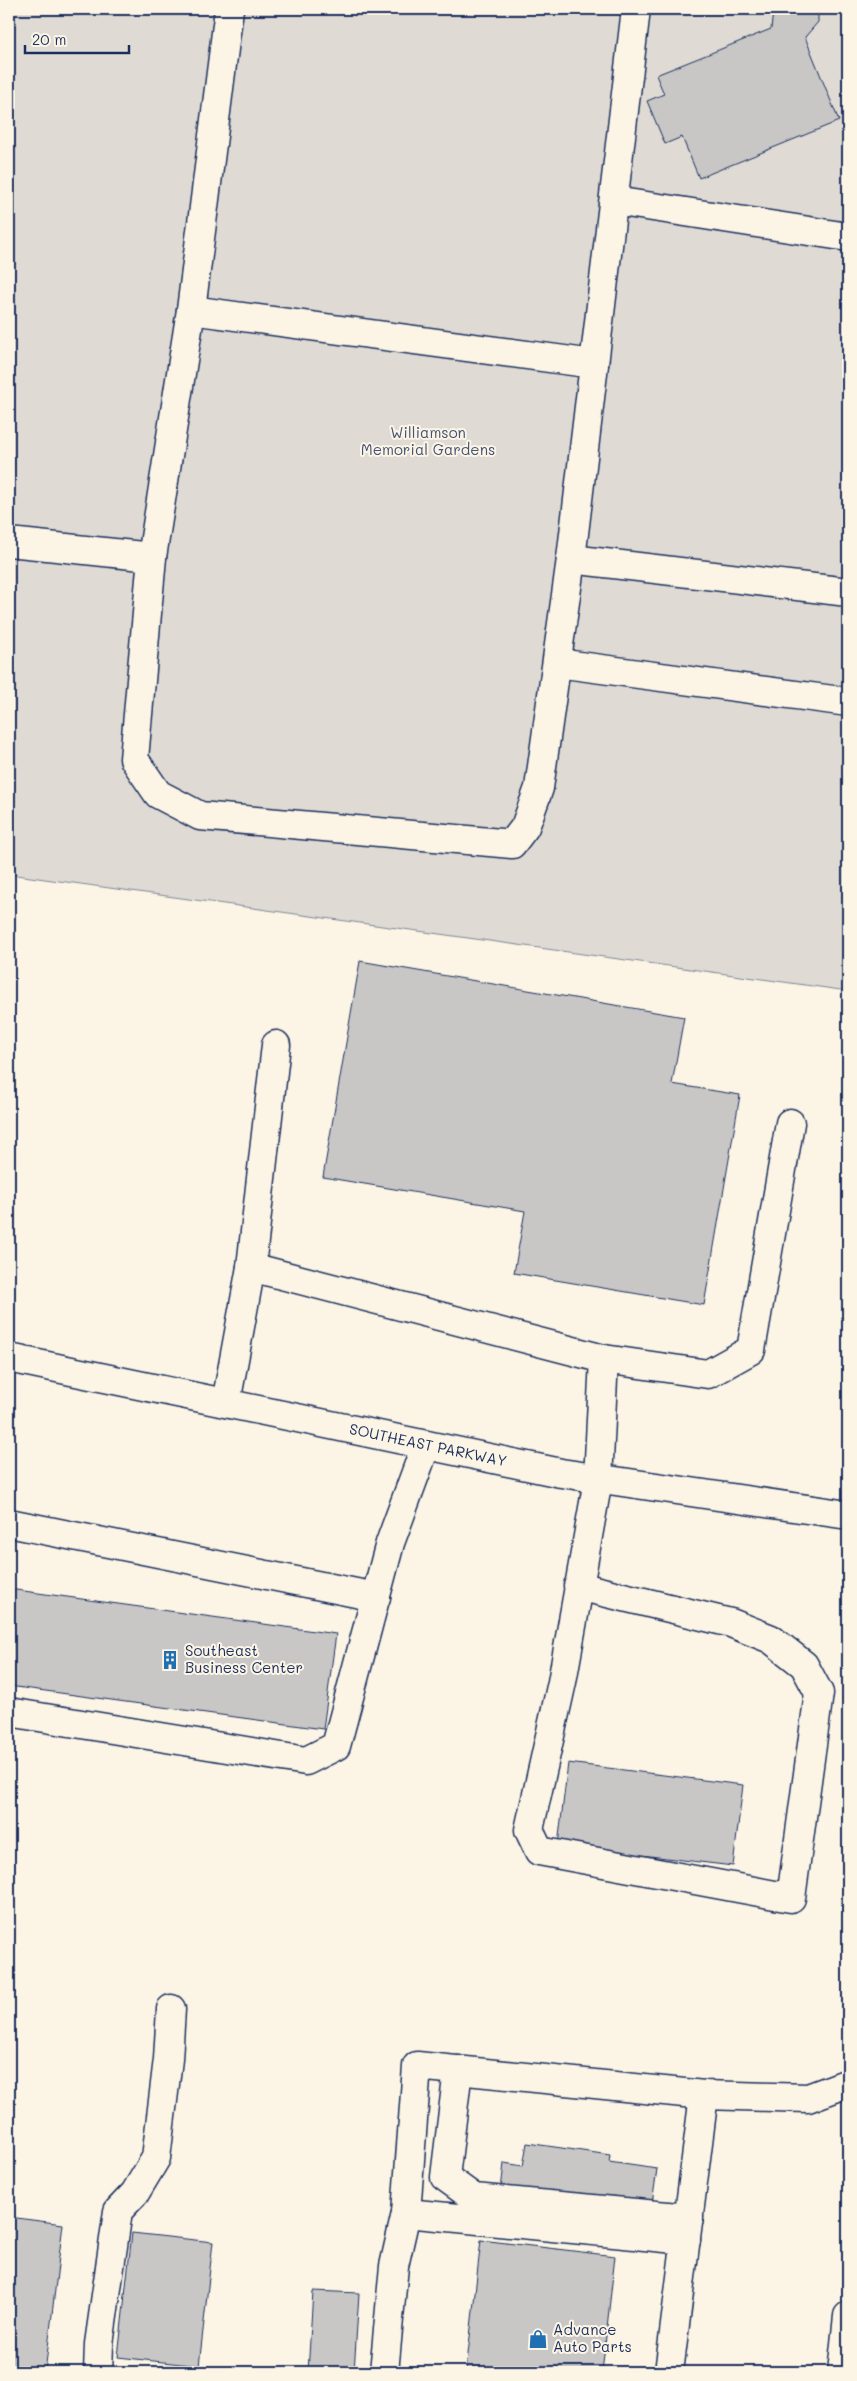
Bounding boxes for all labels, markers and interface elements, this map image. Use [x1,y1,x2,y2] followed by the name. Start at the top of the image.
[25,22,129,54] scale bar
[32,29,66,49] text: 20 m
[361,422,495,459] park label: Williamson Memorial Gardens
[348,1418,509,1470] street label: SOUTHEAST PARKWAY
[185,1640,303,1677] place label: Southeast Business Center
[159,1649,181,1671] building icon: Southeast Business Center
[553,2319,632,2356] place label: Advance Auto Parts
[527,2328,549,2350] shop icon: Advance Auto Parts

